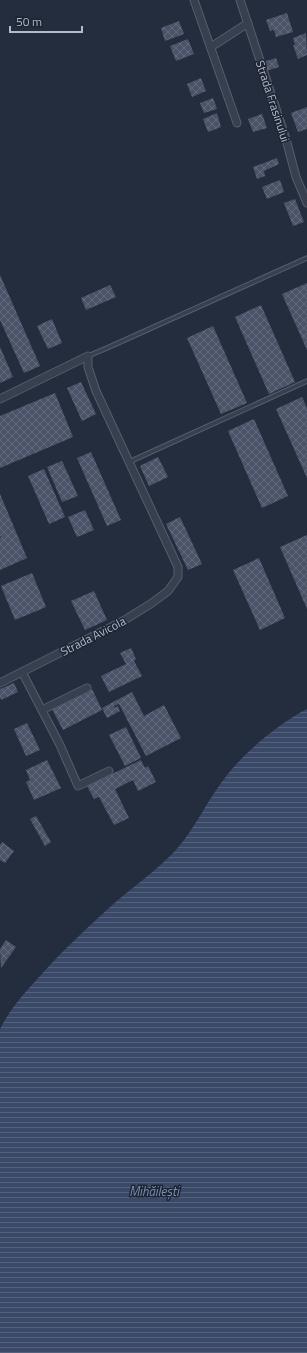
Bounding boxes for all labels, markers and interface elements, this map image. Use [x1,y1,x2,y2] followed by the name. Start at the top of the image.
[10,8,82,34] scale bar
[16,12,42,31] text: 50 m
[251,58,295,144] street label: Strada Frasinului
[57,611,129,661] street label: Strada Avicola
[129,1181,180,1201] water label: Mihăilești

